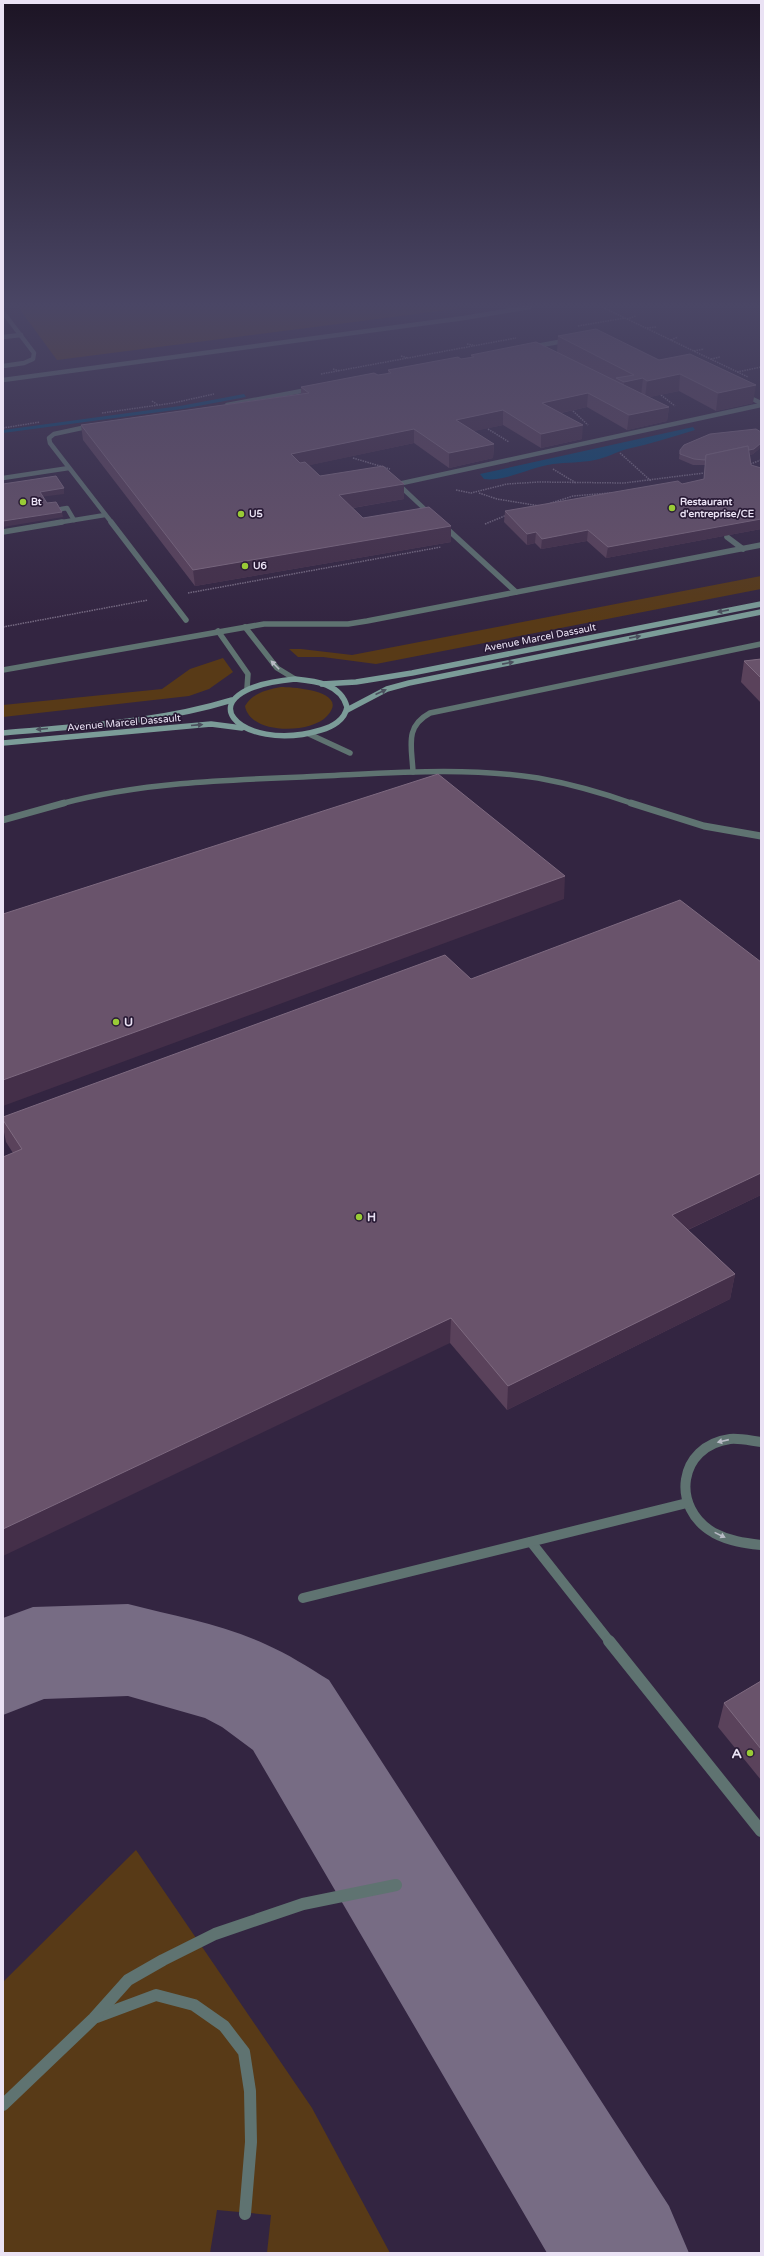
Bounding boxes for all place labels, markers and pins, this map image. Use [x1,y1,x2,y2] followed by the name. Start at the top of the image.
[31,496,42,508] place label: Bt
[680,496,755,520] place label: Restaurant d'entreprise/CE
[18,497,28,507] marker: Bt
[667,503,677,513] marker: Restaurant d'entreprise/CE
[249,508,263,520] place label: U5
[236,509,246,519] marker: U5
[253,560,268,572] place label: U6
[240,561,250,571] marker: U6
[124,1015,133,1029] place label: U
[111,1017,121,1027] marker: U
[367,1210,376,1224] place label: H
[354,1212,364,1222] marker: H
[732,1745,743,1762] place label: A
[745,1748,755,1758] marker: A

